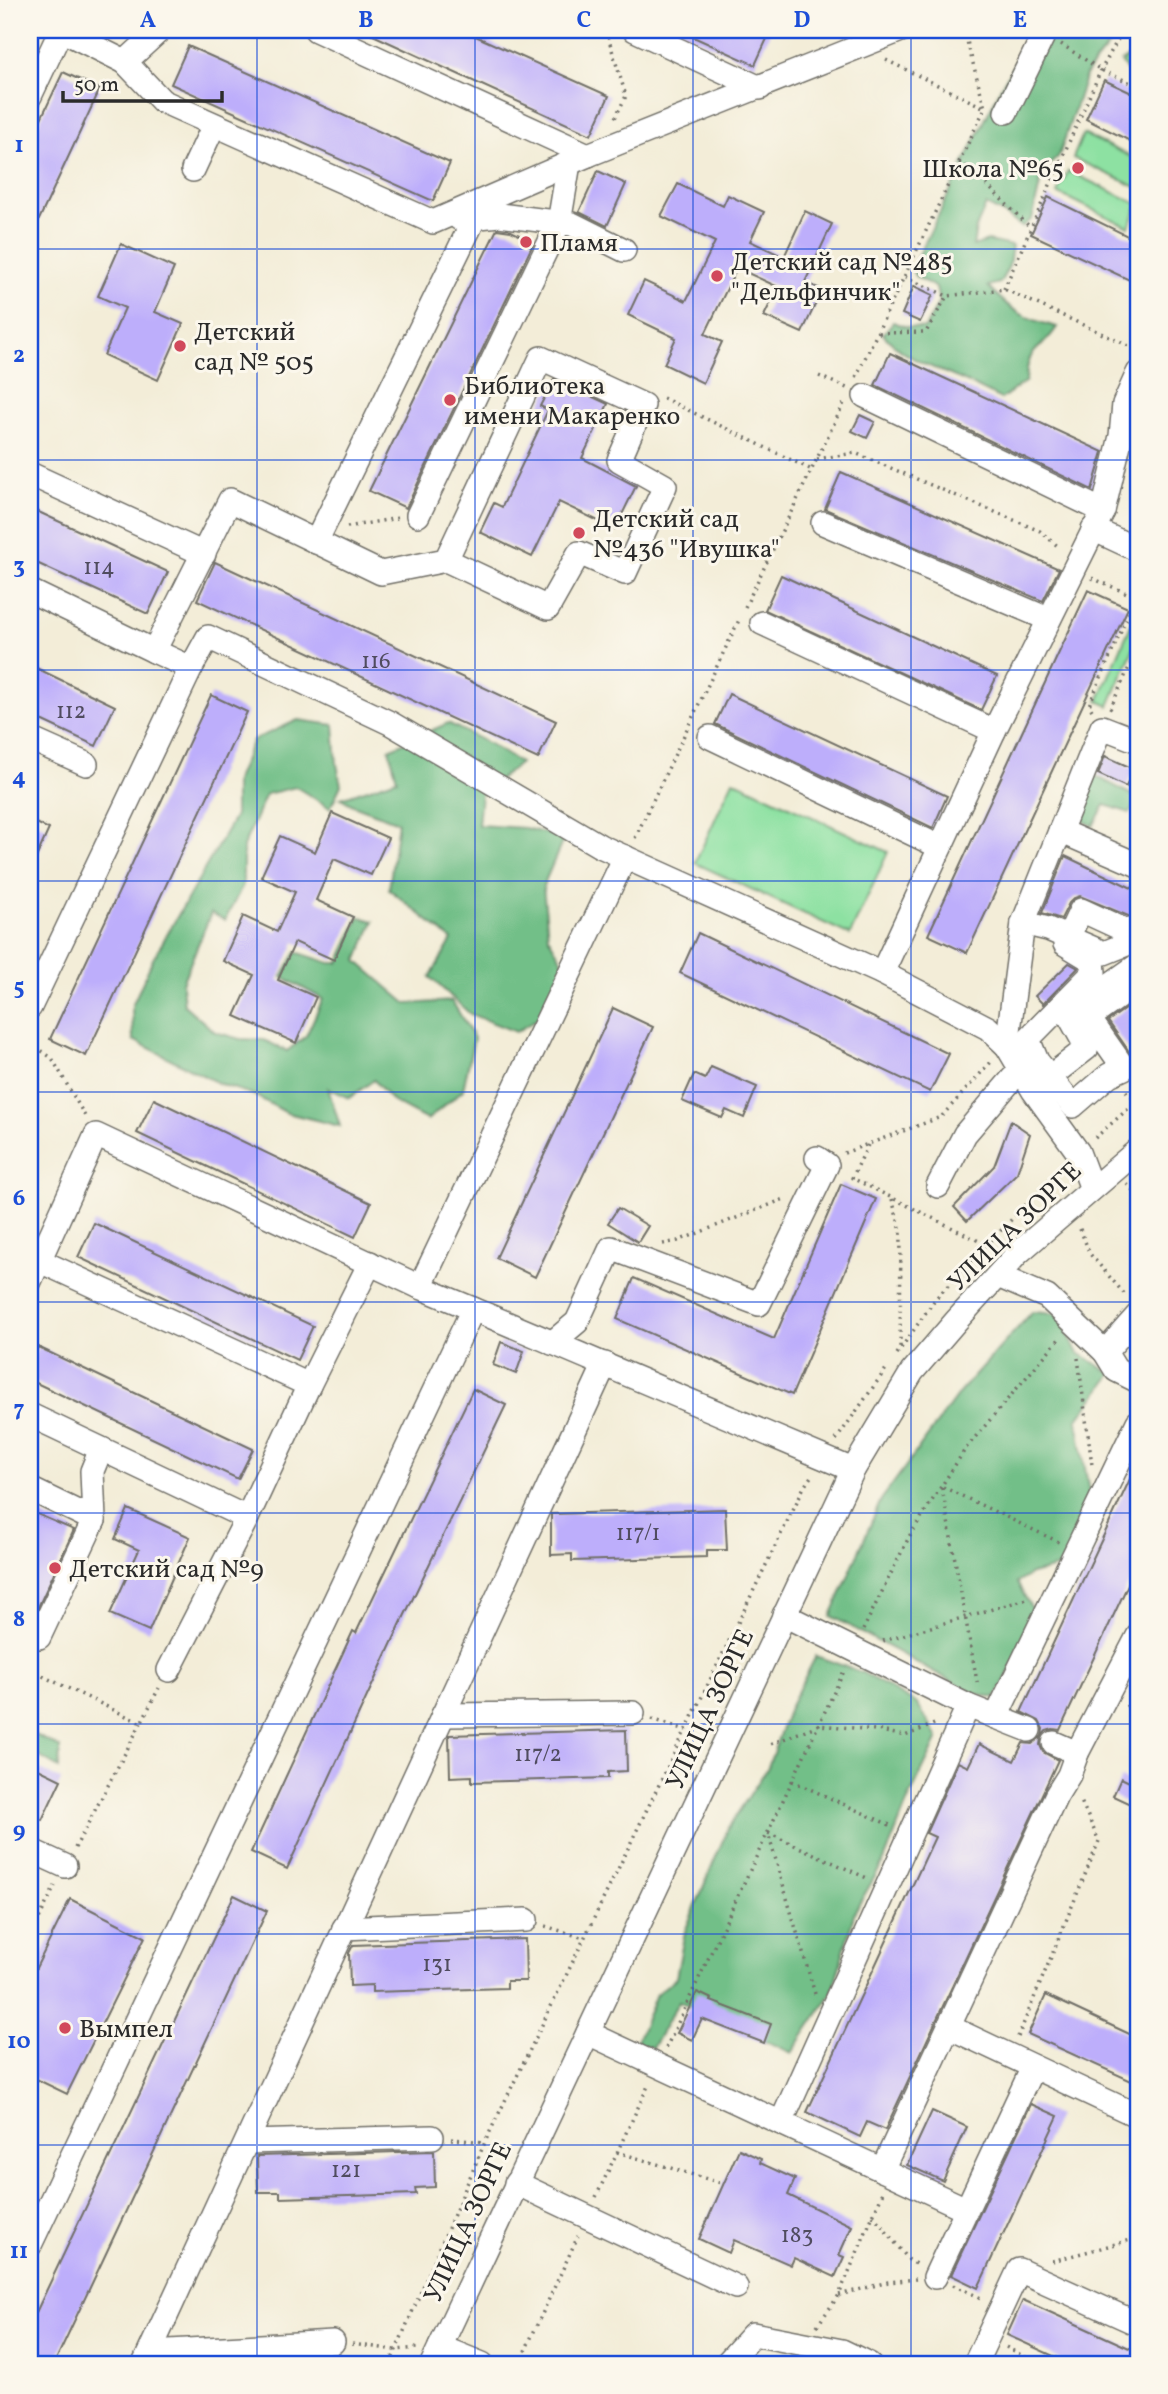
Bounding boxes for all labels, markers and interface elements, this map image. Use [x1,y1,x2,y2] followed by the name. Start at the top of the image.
[140,5,156,37] text: A
[358,5,374,37] text: B
[577,5,591,37] text: C
[794,5,811,37] text: D
[1013,5,1027,37] text: E
[63,60,222,104] scale bar
[74,71,119,100] text: 50 m
[14,130,24,162] text: 1
[922,152,1064,188] place label: Школа №65
[1070,160,1086,176] marker: Школа №65
[540,226,618,262] place label: Пламя
[518,234,534,250] marker: Пламя
[731,245,953,311] place label: Детский сад №485 "Дельфинчик"
[709,268,725,284] marker: Детский сад №485 "Дельфинчик"
[194,315,314,381] place label: Детский сад № 505
[172,338,188,354] marker: Детский сад № 505
[13,340,25,372] text: 2
[464,369,680,435] place label: Библиотека имени Макаренко
[442,392,458,408] marker: Библиотека имени Макаренко
[593,502,780,568] place label: Детский сад №436 "Ивушка"
[571,525,587,541] marker: Детский сад №436 "Ивушка"
[13,551,25,583] text: 3
[83,552,115,584] house number: 114
[361,646,391,678] house number: 116
[56,696,86,728] house number: 112
[12,762,26,794] text: 4
[13,972,25,1004] text: 5
[940,1154,1090,1301] street label: УЛИЦА ЗОРГЕ
[13,1183,25,1215] text: 6
[14,1394,25,1426] text: 7
[616,1518,660,1550] house number: 117/1
[69,1552,264,1588] place label: Детский сад №9
[47,1560,63,1576] marker: Детский сад №9
[13,1604,25,1636] text: 8
[658,1624,764,1796] street label: УЛИЦА ЗОРГЕ
[514,1739,562,1771] house number: 117/2
[13,1815,25,1847] text: 9
[422,1949,452,1981] house number: 131
[79,2012,173,2048] place label: Вымпел
[57,2020,73,2036] marker: Вымпел
[7,2026,31,2058] text: 10
[416,2137,522,2309] street label: УЛИЦА ЗОРГЕ
[331,2155,361,2187] house number: 121
[781,2220,813,2252] house number: 183
[10,2236,28,2268] text: 11

